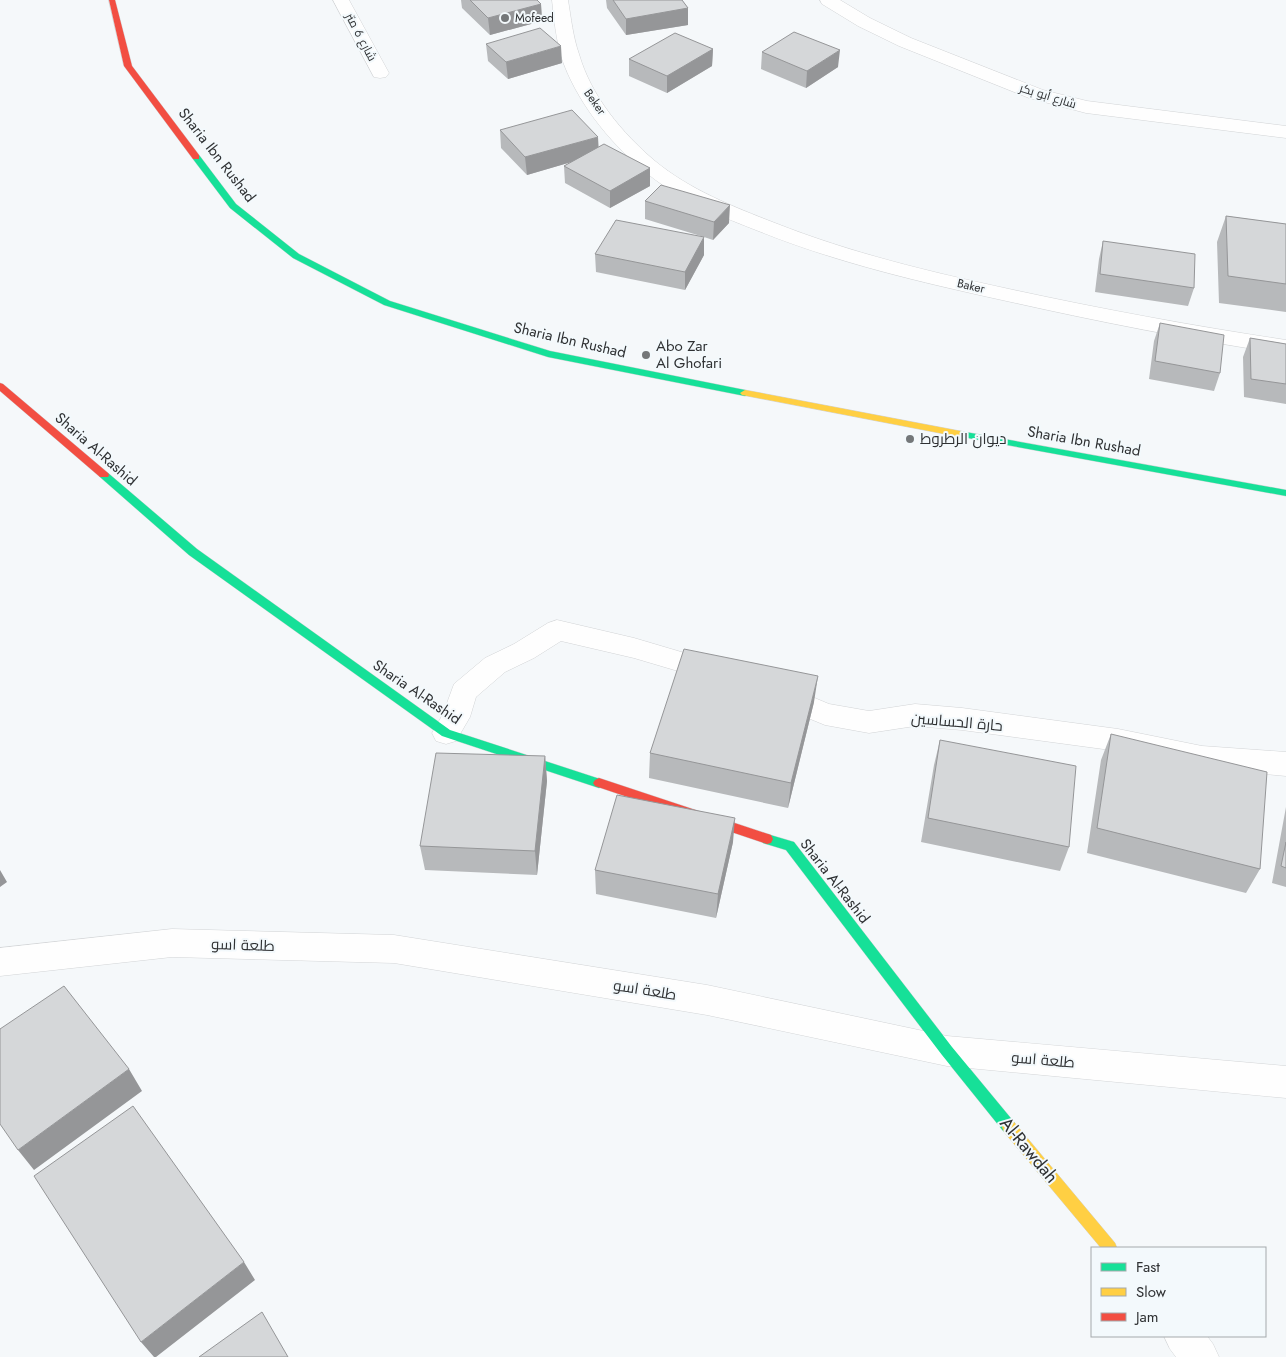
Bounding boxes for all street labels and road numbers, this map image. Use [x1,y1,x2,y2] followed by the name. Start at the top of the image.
[340,9,381,64] street label: شارع 6 متر
[1016,79,1079,113] street label: شارع أبو بكر
[580,85,611,119] street label: Beker
[173,103,261,207] street label: Sharia Ibn Rushad
[955,274,987,298] street label: Baker
[512,316,628,364] street label: Sharia Ibn Rushad
[50,407,142,491] street label: Sharia Al-Rashid
[1026,420,1142,462] street label: Sharia Ibn Rushad
[368,654,466,730] street label: Sharia Al-Rashid
[910,707,1004,737] street label: حارة الحساسين
[795,834,875,928] street label: Sharia Al-Rashid
[211,933,275,957] street label: طلعة اسو
[612,974,678,1006] street label: طلعة اسو
[1010,1046,1076,1074] street label: طلعة اسو
[994,1111,1064,1189] street label: Al-Rawdah

